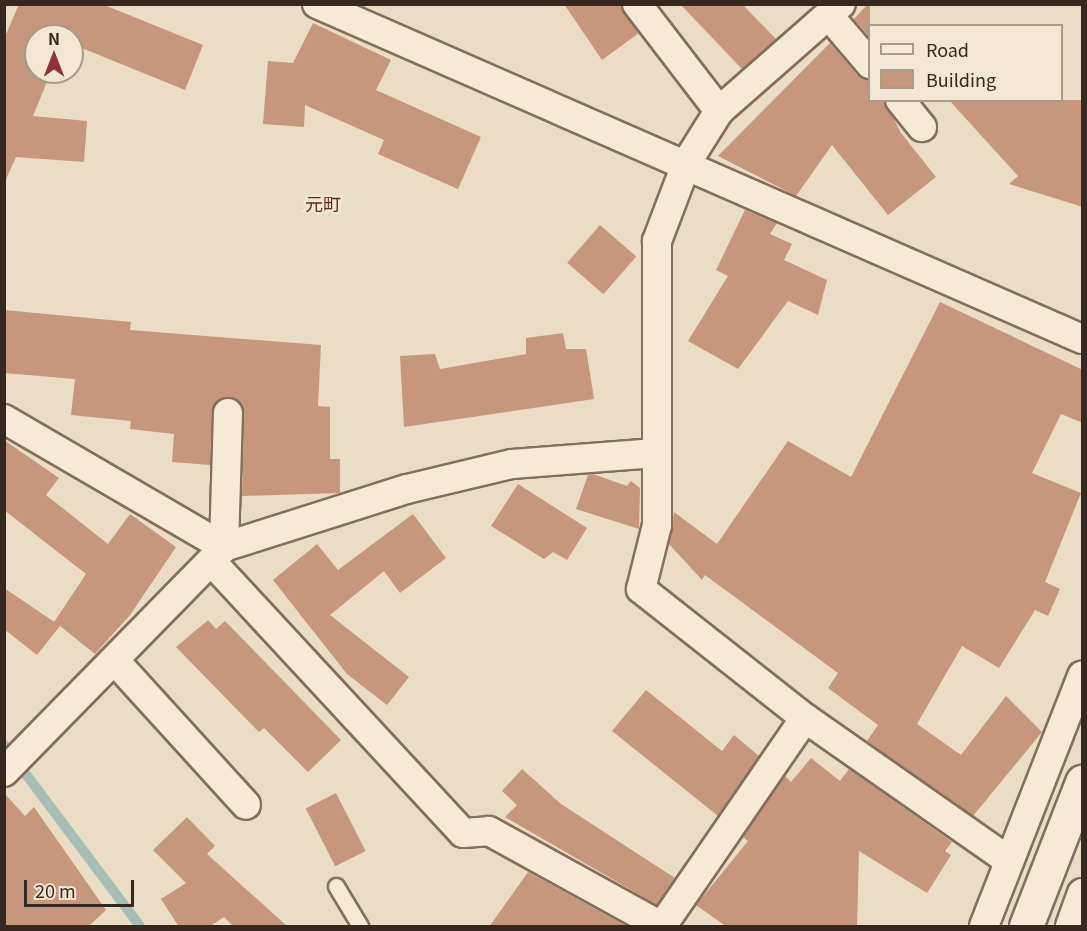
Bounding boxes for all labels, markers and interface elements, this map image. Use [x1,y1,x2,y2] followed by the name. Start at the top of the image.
[24,24,84,84] north arrow
[868,24,1063,102] legend
[48,26,60,50] text: N
[926,36,969,62] text: Road
[926,66,996,92] text: Building
[305,192,341,214] district label: 元町
[27,868,136,906] scale bar
[35,877,76,903] text: 20 m

